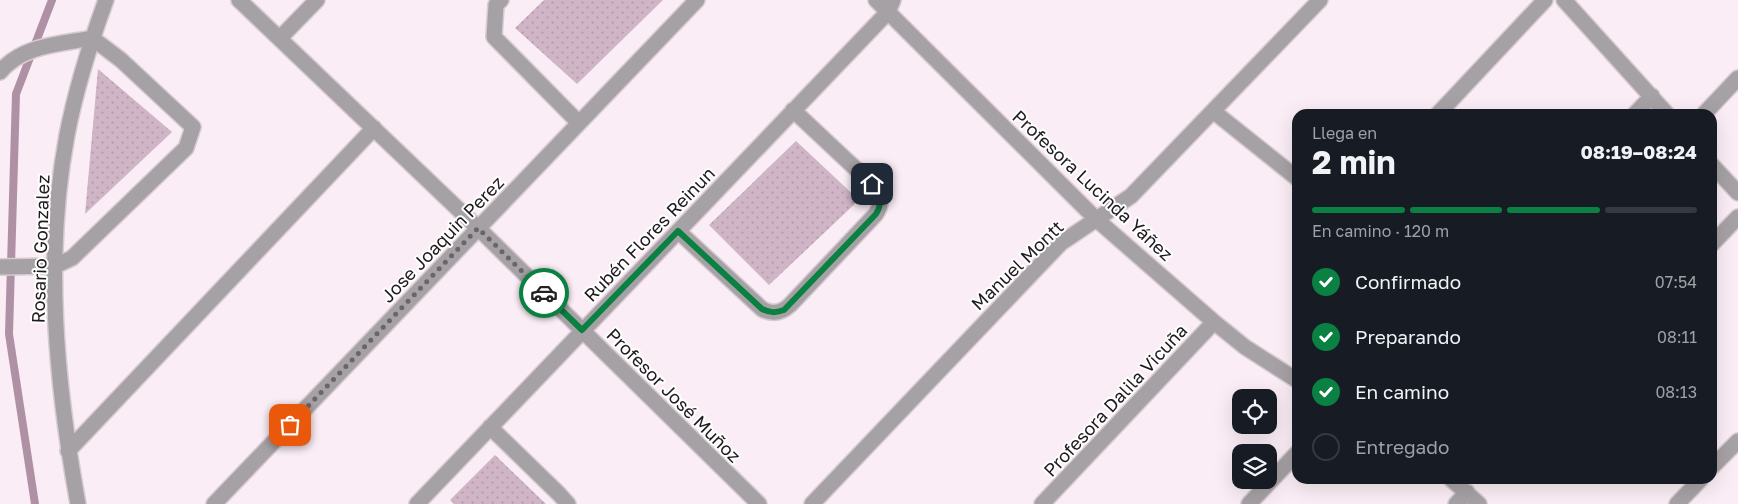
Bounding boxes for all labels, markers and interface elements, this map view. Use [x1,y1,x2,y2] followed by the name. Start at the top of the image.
[1008,105,1178,265] street label: Profesora Lucinda Yáñez
[1312,123,1377,143] text: Llega en
[1580,140,1697,163] text: 08:19–08:24
[1312,143,1396,181] text: 2 min
[579,162,719,306] street label: Rubén Flores Reinun
[851,163,893,205] pin
[858,170,886,198] icon: home
[376,171,508,307] street label: Jose Joaquin Perez
[26,174,54,324] street label: Rosario Gonzalez
[966,216,1068,314] street label: Manuel Montt
[1312,221,1449,241] text: En camino · 120 m
[519,268,569,318] courier
[1312,268,1340,296] icon: check
[1355,270,1461,293] text: Confirmado
[1655,272,1697,292] text: 07:54
[530,279,558,307] icon: car
[1039,319,1191,481] street label: Profesora Dalila Vicuña
[602,323,746,467] street label: Profesor José Muñoz
[1312,323,1340,351] icon: check
[1355,325,1461,348] text: Preparando
[1657,327,1697,347] text: 08:11
[1312,378,1340,406] icon: check
[1355,380,1449,403] text: En camino
[1655,382,1697,402] text: 08:13
[1232,389,1277,489] map controls
[1232,389,1277,434] button: locate
[269,404,311,446] pin
[276,411,304,439] icon: bag
[1355,435,1449,458] text: Entregado
[1232,444,1277,489] button: layers

